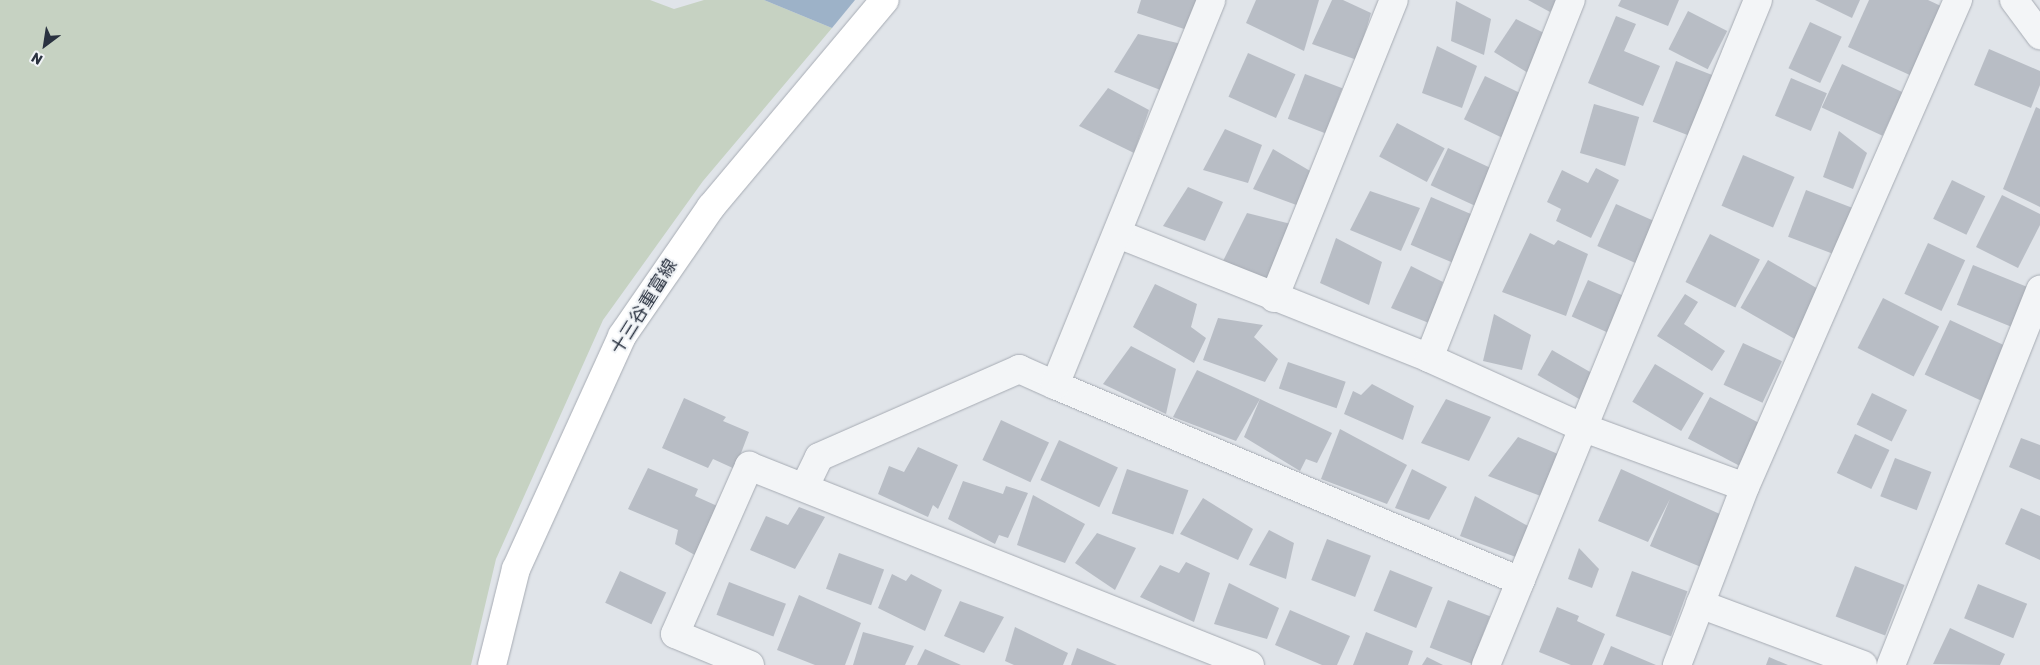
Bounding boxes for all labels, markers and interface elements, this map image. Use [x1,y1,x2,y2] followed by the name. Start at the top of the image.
[20,20,70,70] north arrow
[28,48,46,68] text: N
[606,255,682,359] street label: 十三谷重富線

